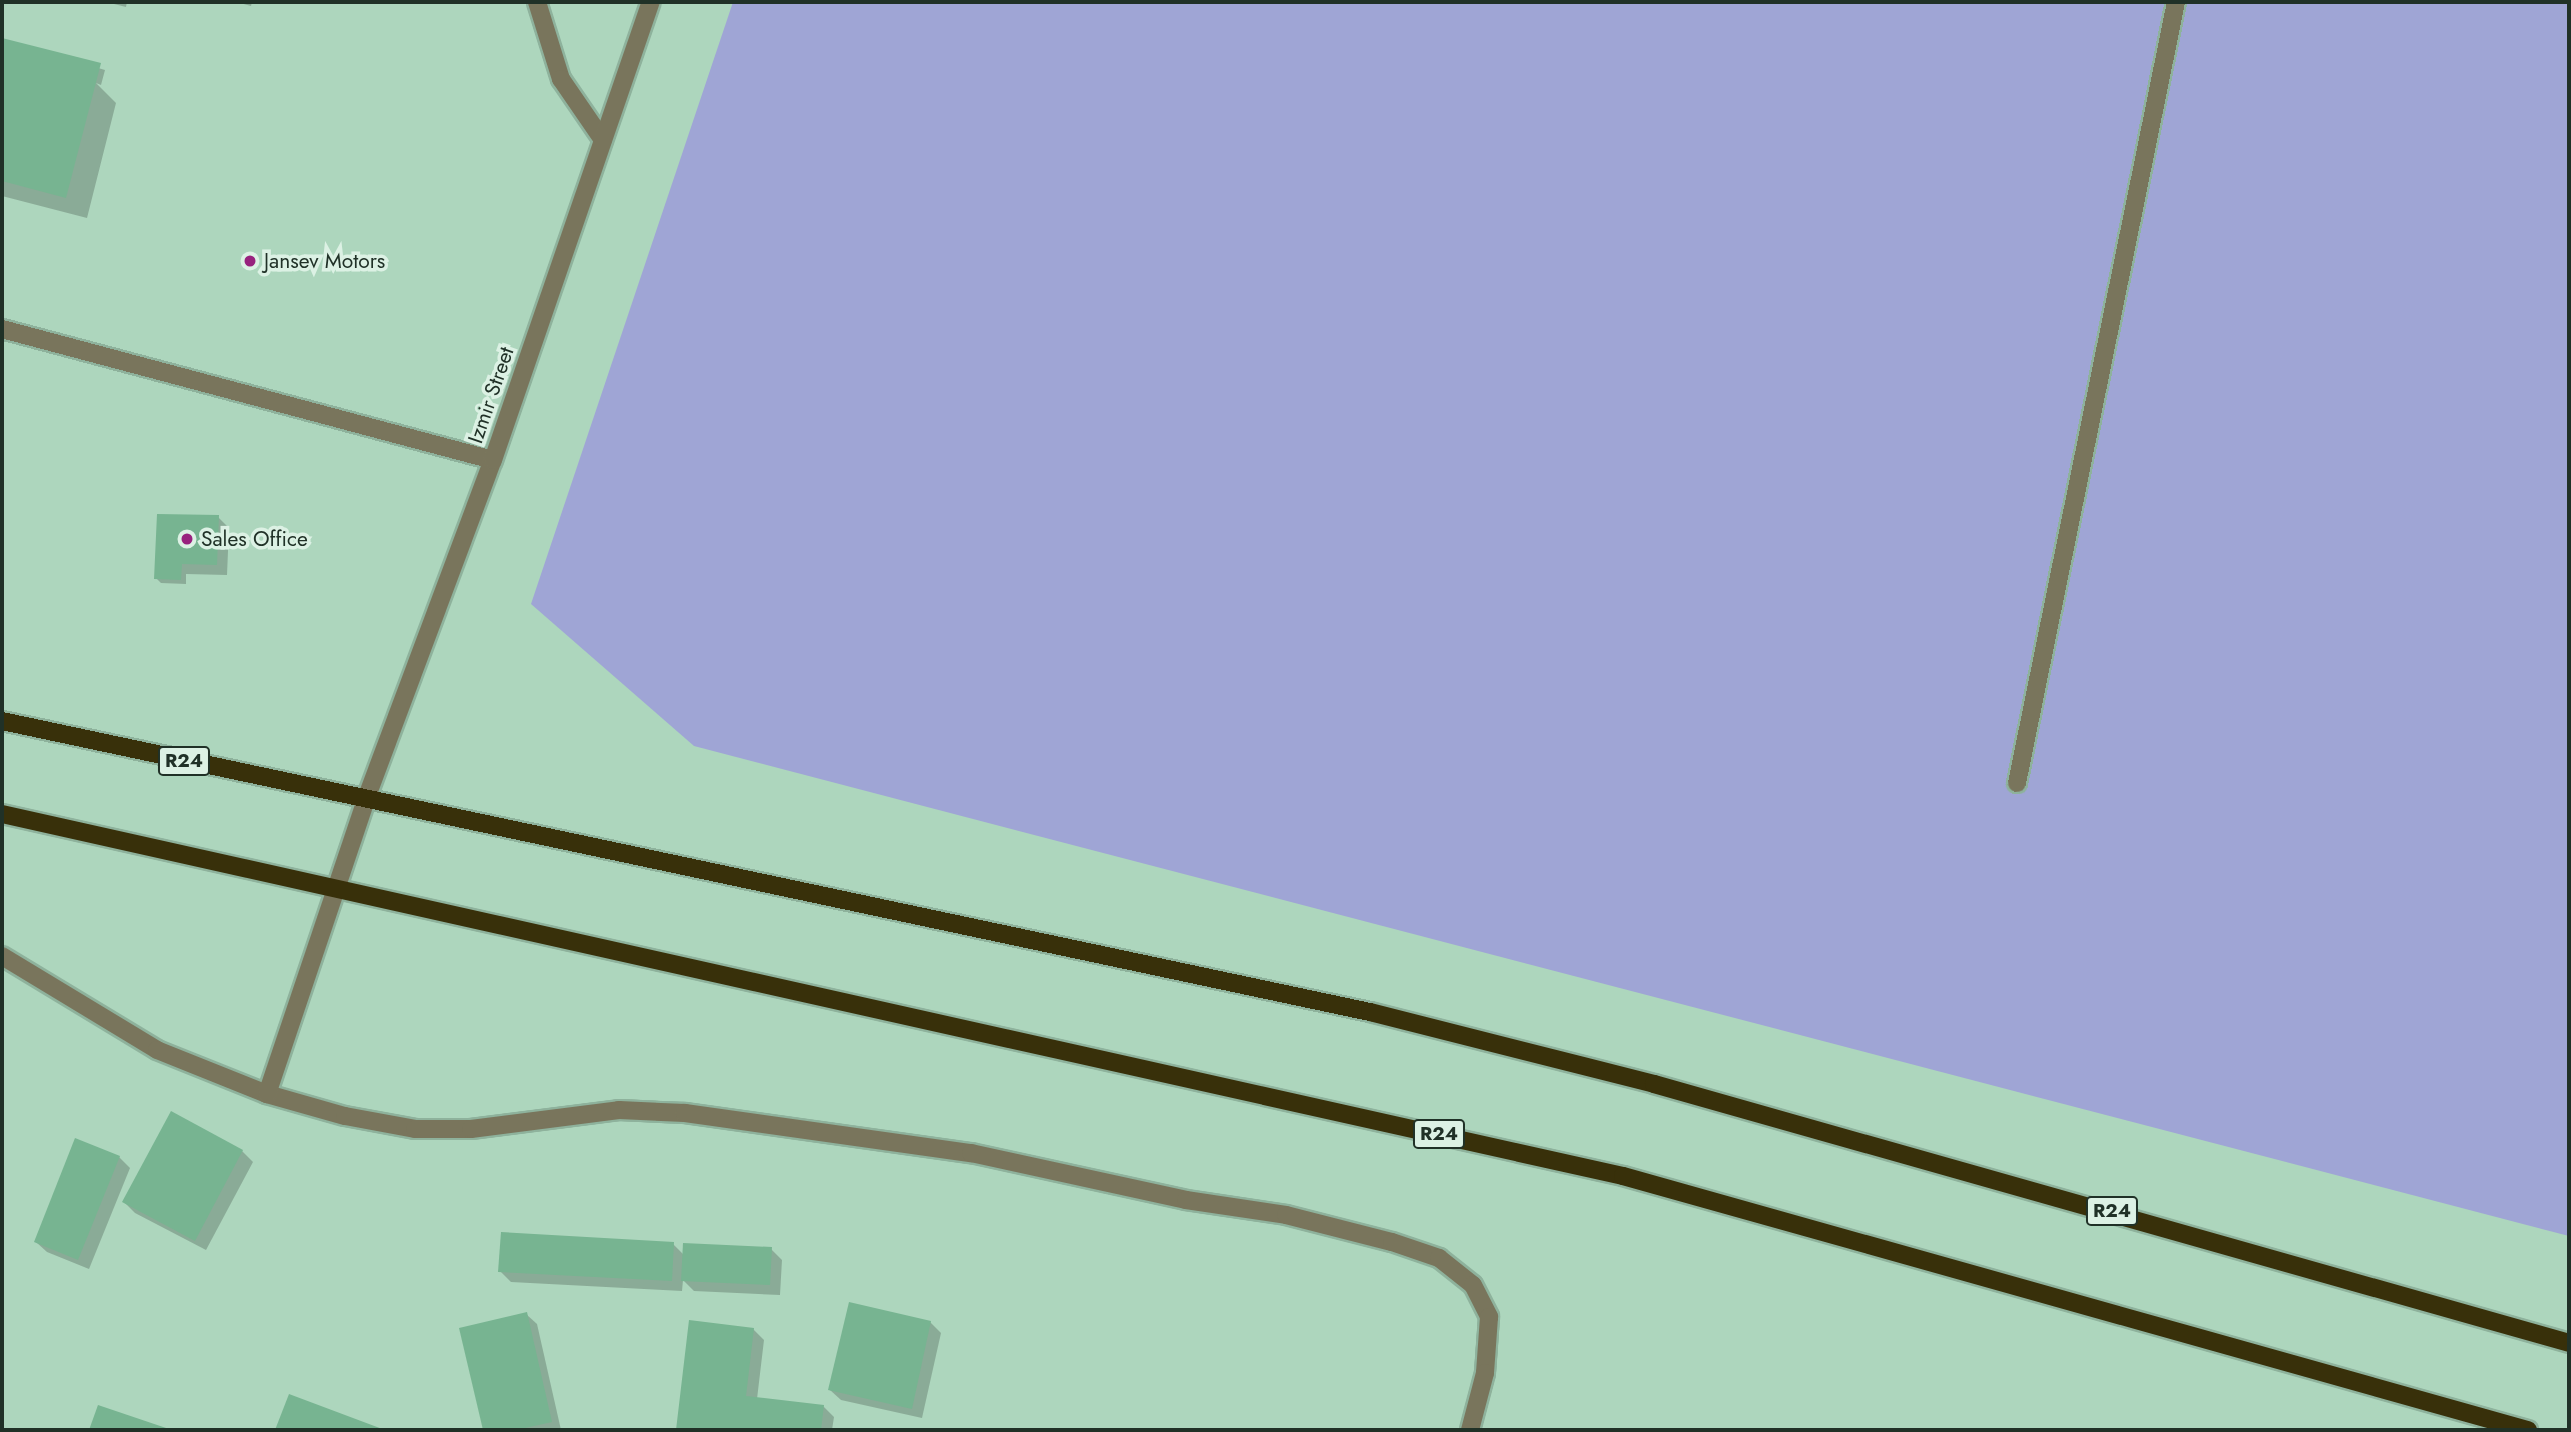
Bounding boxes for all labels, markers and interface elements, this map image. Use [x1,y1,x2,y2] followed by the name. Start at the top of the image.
[264,248,385,274] place label: Jansev Motors
[242,253,258,269] marker: Jansev Motors
[463,344,519,446] street label: Izmir Street
[201,526,308,552] place label: Sales Office
[179,531,195,547] marker: Sales Office
[158,746,210,776] road number: R24
[1413,1118,1465,1150] road number: R24
[2086,1196,2138,1226] road number: R24

